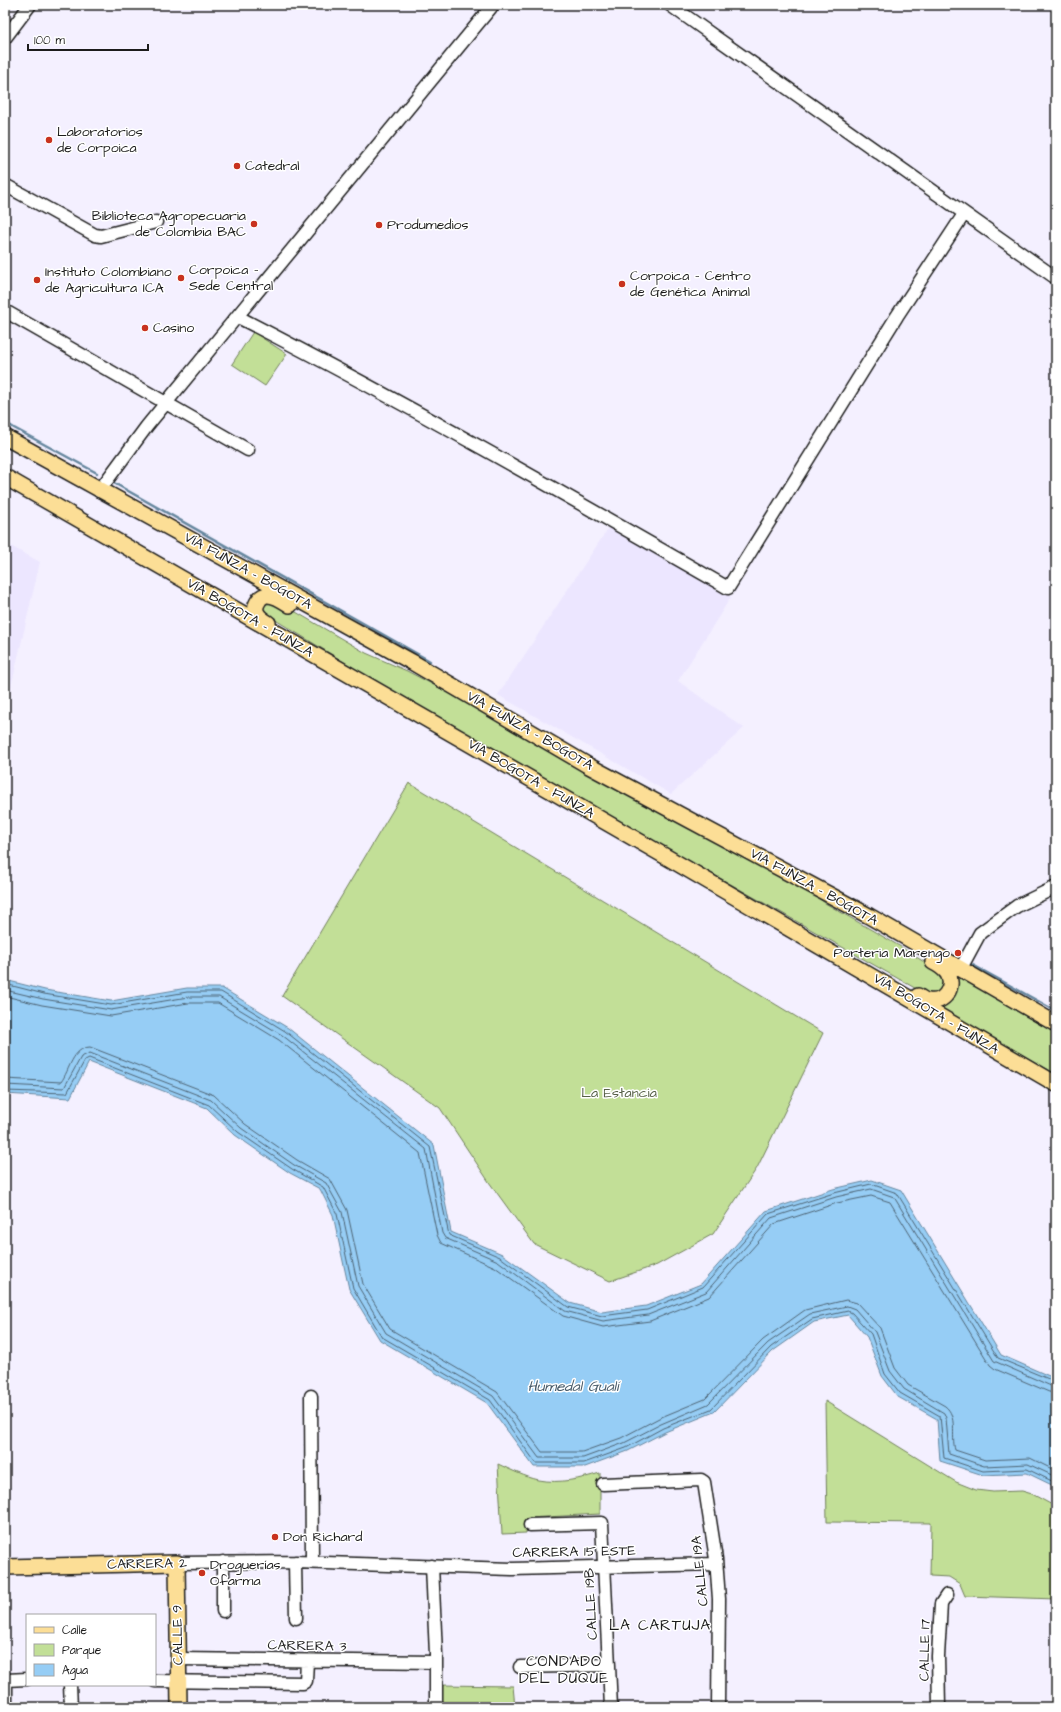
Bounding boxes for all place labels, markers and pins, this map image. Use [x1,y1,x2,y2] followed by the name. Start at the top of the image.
[57,122,143,158] place label: Laboratorios de Corpoica
[44,135,54,145] marker: Laboratorios de Corpoica
[245,156,300,176] place label: Catedral
[232,161,242,171] marker: Catedral
[92,206,246,242] place label: Biblioteca Agropecuaria de Colombia BAC
[387,215,468,235] place label: Produmedios
[249,219,259,229] marker: Biblioteca Agropecuaria de Colombia BAC
[374,220,384,230] marker: Produmedios
[189,260,273,296] place label: Corpoica - Sede Central
[45,262,172,298] place label: Instituto Colombiano de Agricultura ICA
[630,266,751,302] place label: Corpoica - Centro de Genética Animal
[176,273,186,283] marker: Corpoica - Sede Central
[32,275,42,285] marker: Instituto Colombiano de Agricultura ICA
[617,279,627,289] marker: Corpoica - Centro de Genética Animal
[153,318,194,338] place label: Casino
[140,323,150,333] marker: Casino
[834,943,950,963] place label: Porteria Marengo
[953,948,963,958] marker: Porteria Marengo
[283,1527,362,1547] place label: Don Richard
[270,1532,280,1542] marker: Don Richard
[210,1555,281,1591] place label: Droguerías Ofarma
[197,1568,207,1578] marker: Droguerías Ofarma

